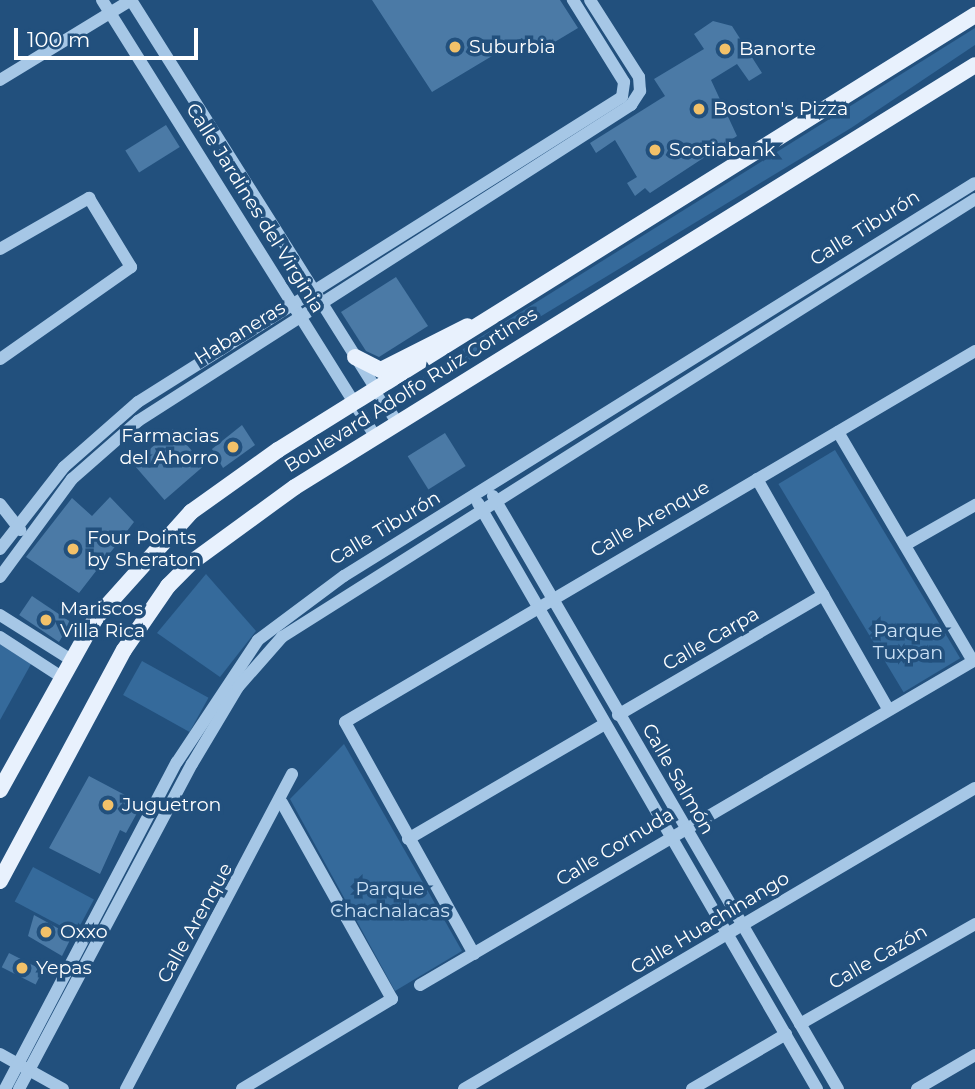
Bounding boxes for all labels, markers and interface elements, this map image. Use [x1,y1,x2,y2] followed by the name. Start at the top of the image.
[18,14,201,58] scale bar
[27,27,90,52] text: 100 m
[469,36,556,58] place label: Suburbia
[739,38,816,60] place label: Banorte
[447,39,463,55] marker: Suburbia
[717,41,733,57] marker: Banorte
[713,98,848,120] place label: Boston's Pizza
[181,99,329,317] street label: Calle Jardines del Virginia
[691,101,707,117] marker: Boston's Pizza
[669,139,775,161] place label: Scotiabank
[647,142,663,158] marker: Scotiabank
[806,185,924,271] street label: Calle Tiburón
[191,296,289,370] street label: Habaneras
[280,302,542,478] street label: Boulevard Adolfo Ruiz Cortines
[119,425,219,469] place label: Farmacias del Ahorro
[225,439,241,455] marker: Farmacias del Ahorro
[586,476,714,562] street label: Calle Arenque
[326,486,444,570] street label: Calle Tiburón
[87,527,201,571] place label: Four Points by Sheraton
[65,541,81,557] marker: Four Points by Sheraton
[60,598,145,642] place label: Mariscos Villa Rica
[659,602,763,676] street label: Calle Carpa
[38,612,54,628] marker: Mariscos Villa Rica
[873,620,943,664] park label: Parque Tuxpan
[637,720,719,838] street label: Calle Salmón
[122,794,221,816] place label: Juguetron
[100,797,116,813] marker: Juguetron
[552,803,678,891] street label: Calle Cornuda
[153,859,237,987] street label: Calle Arenque
[627,867,793,979] street label: Calle Huachinango
[330,878,450,922] park label: Parque Chachalacas
[825,920,931,994] street label: Calle Cazón
[60,921,108,943] place label: Oxxo
[38,924,54,940] marker: Oxxo
[36,957,92,979] place label: Yepas
[14,960,30,976] marker: Yepas

